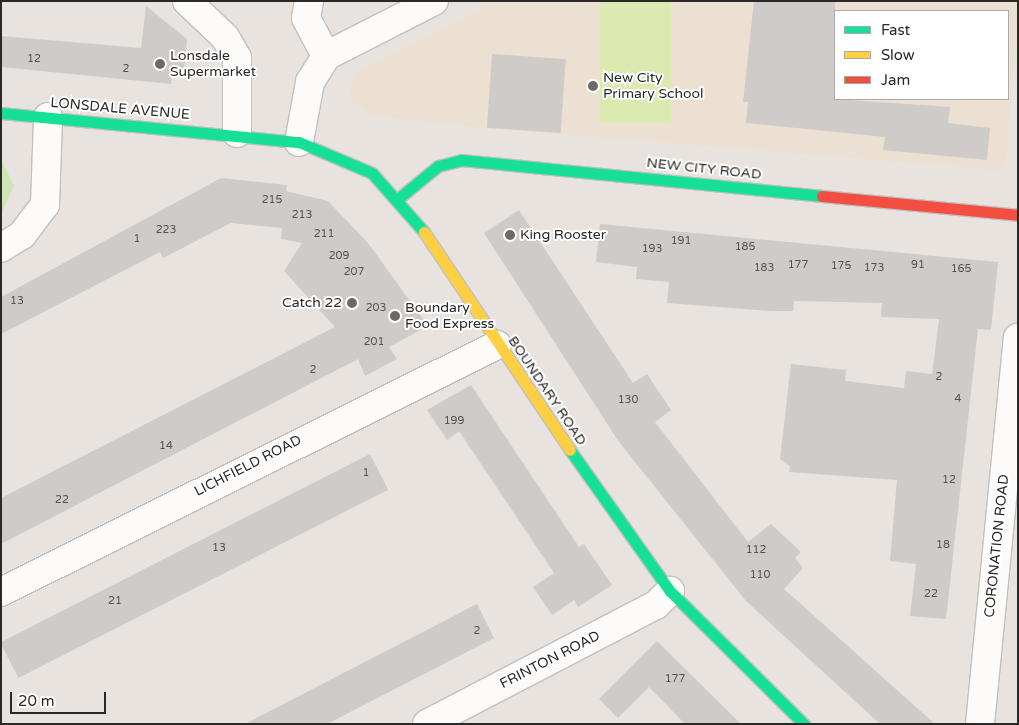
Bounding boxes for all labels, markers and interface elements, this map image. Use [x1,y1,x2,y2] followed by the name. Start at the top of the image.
[834,10,1009,100] legend
[881,21,910,39] text: Fast
[881,46,915,64] text: Slow
[170,48,256,80] place label: Lonsdale Supermarket
[27,52,41,66] house number: 12
[154,58,166,70] marker: Lonsdale Supermarket
[123,62,129,76] house number: 2
[603,70,704,102] place label: New City Primary School
[881,71,910,89] text: Jam
[587,80,599,92] marker: New City Primary School
[50,95,190,123] street label: LONSDALE AVENUE
[646,155,762,183] street label: NEW CITY ROAD
[262,193,282,207] house number: 215
[292,208,312,222] house number: 213
[156,223,176,237] house number: 223
[314,227,334,241] house number: 211
[520,227,606,243] place label: King Rooster
[504,229,516,241] marker: King Rooster
[134,232,140,246] house number: 1
[671,234,691,248] house number: 191
[735,240,755,254] house number: 185
[642,242,662,256] house number: 193
[329,249,349,263] house number: 209
[788,258,808,272] house number: 177
[911,258,925,272] house number: 91
[831,259,851,273] house number: 175
[754,261,774,275] house number: 183
[864,261,884,275] house number: 173
[951,262,971,276] house number: 165
[344,265,364,279] house number: 207
[10,294,24,308] house number: 13
[282,295,342,311] place label: Catch 22
[346,297,358,309] marker: Catch 22
[405,300,494,332] place label: Boundary Food Express
[366,301,386,315] house number: 203
[389,310,401,322] marker: Boundary Food Express
[504,333,590,449] street label: BOUNDARY ROAD
[364,335,384,349] house number: 201
[310,363,316,377] house number: 2
[936,370,942,384] house number: 2
[955,392,961,406] house number: 4
[618,393,638,407] house number: 130
[444,414,464,428] house number: 199
[192,432,304,500] street label: LICHFIELD ROAD
[159,439,173,453] house number: 14
[363,466,369,480] house number: 1
[942,473,956,487] house number: 12
[981,474,1013,618] street label: CORONATION ROAD
[55,493,69,507] house number: 22
[936,538,950,552] house number: 18
[212,541,226,555] house number: 13
[746,543,766,557] house number: 112
[750,568,770,582] house number: 110
[924,587,938,601] house number: 22
[108,594,122,608] house number: 21
[474,624,480,638] house number: 2
[497,627,603,693] street label: FRINTON ROAD
[665,672,685,686] house number: 177
[12,682,109,714] scale bar
[18,692,55,710] text: 20 m

